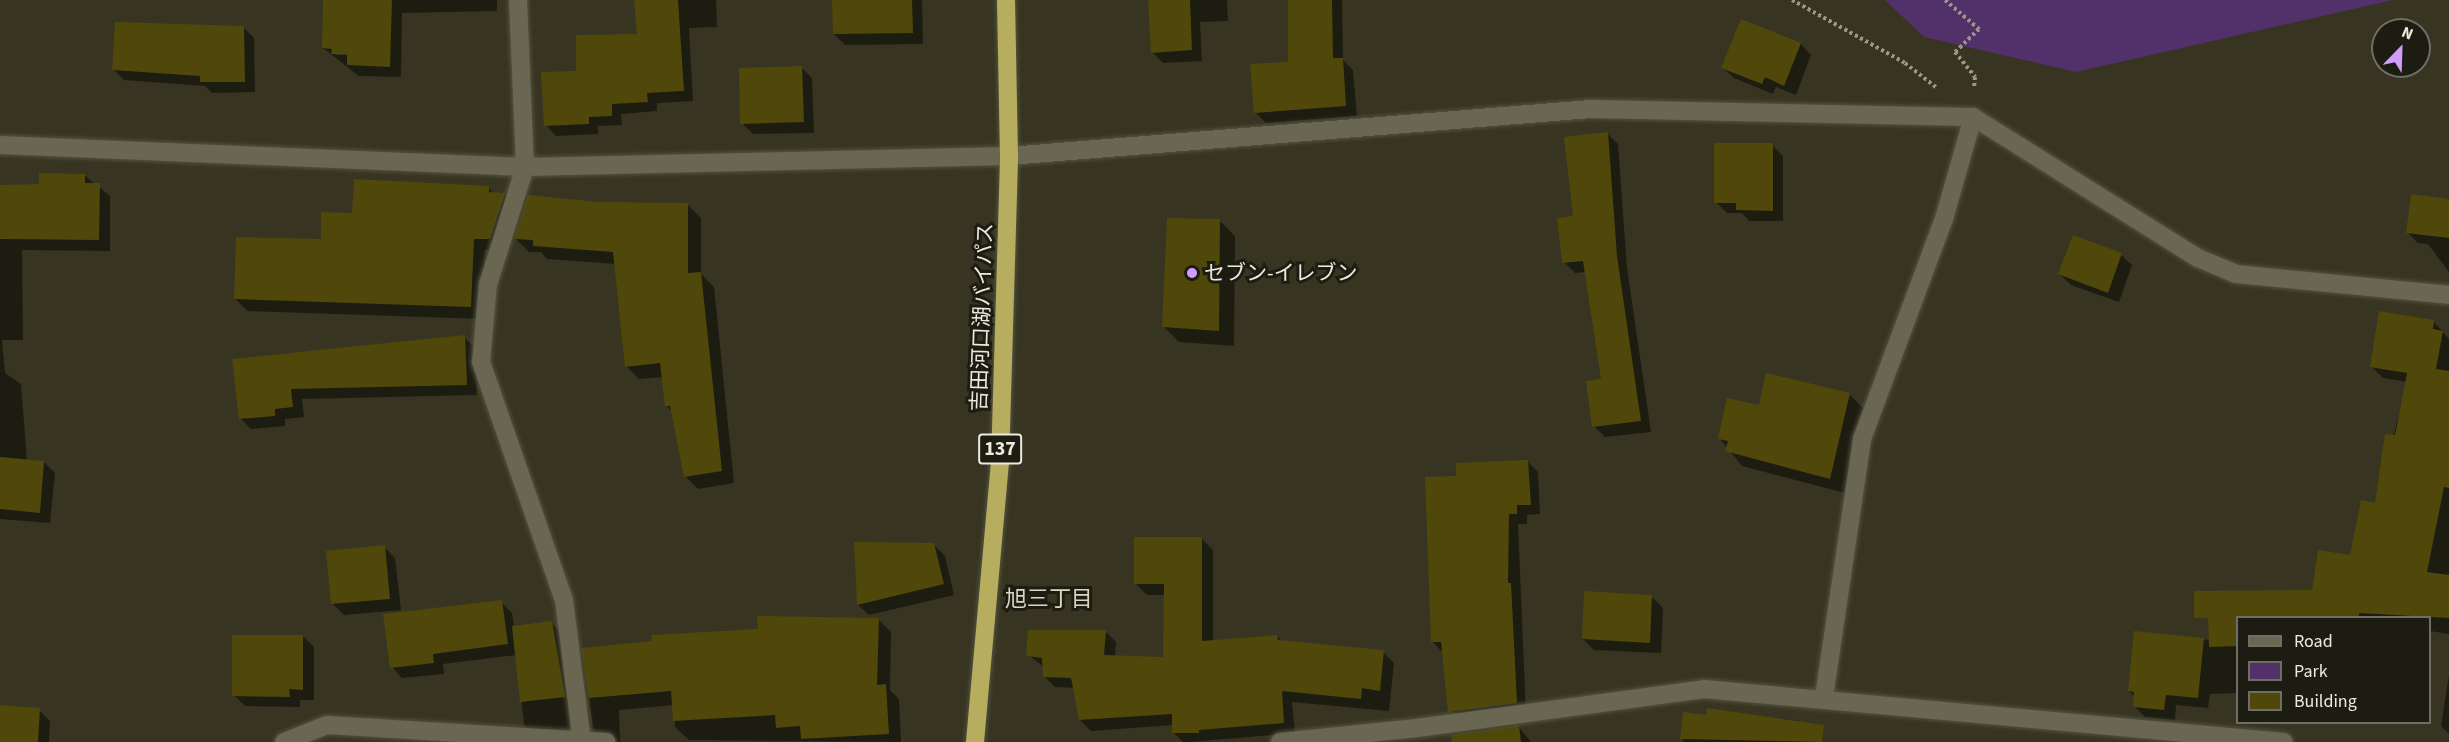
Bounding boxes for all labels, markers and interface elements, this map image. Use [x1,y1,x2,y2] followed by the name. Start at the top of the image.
[2371,18,2431,78] north arrow
[2398,21,2416,45] text: N
[966,222,998,412] street label: 吉田河口湖バイパス
[1204,260,1358,286] place label: セブン-イレブン
[1185,266,1199,280] marker: セブン-イレブン
[978,432,1022,466] road number: 137
[1005,587,1093,613] district label: 旭三丁目
[2236,616,2431,724] legend
[2294,629,2333,654] text: Road
[2294,659,2328,684] text: Park
[2294,689,2357,714] text: Building

